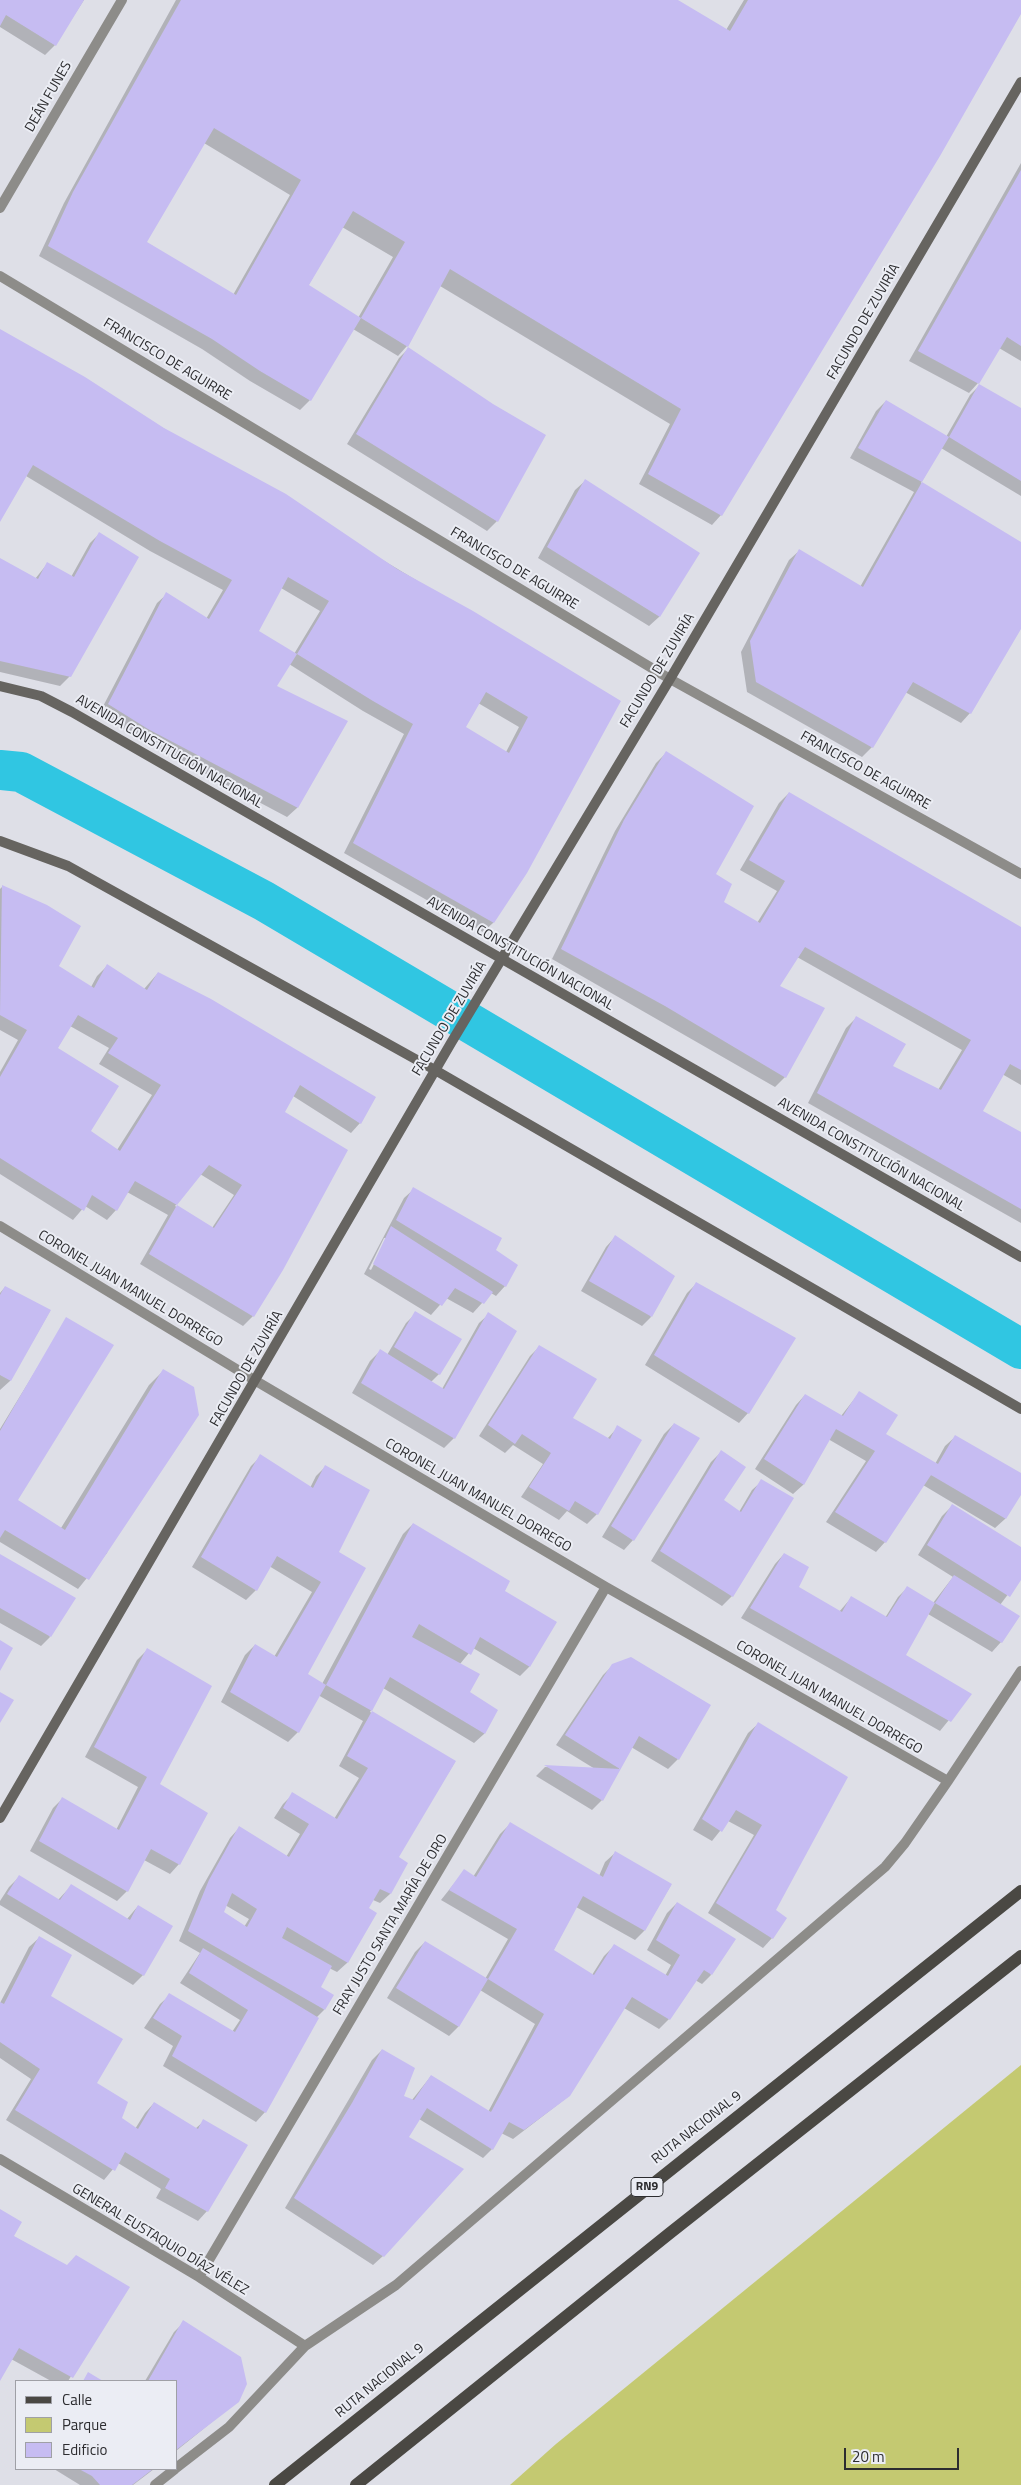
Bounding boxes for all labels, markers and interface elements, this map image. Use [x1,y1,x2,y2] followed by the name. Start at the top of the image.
[22,59,76,135] street label: DEÁN FUNES
[824,261,904,383] street label: FACUNDO DE ZUVIRÍA
[100,315,234,405] street label: FRANCISCO DE AGUIRRE
[447,524,581,614] street label: FRANCISCO DE AGUIRRE
[617,611,699,731] street label: FACUNDO DE ZUVIRÍA
[72,691,266,813] street label: AVENIDA CONSTITUCIÓN NACIONAL
[797,728,933,814] street label: FRANCISCO DE AGUIRRE
[423,893,617,1015] street label: AVENIDA CONSTITUCIÓN NACIONAL
[409,959,491,1079] street label: FACUNDO DE ZUVIRÍA
[774,1094,968,1216] street label: AVENIDA CONSTITUCIÓN NACIONAL
[35,1227,225,1351] street label: CORONEL JUAN MANUEL DORREGO
[207,1308,287,1430] street label: FACUNDO DE ZUVIRÍA
[382,1436,574,1556] street label: CORONEL JUAN MANUEL DORREGO
[733,1638,925,1758] street label: CORONEL JUAN MANUEL DORREGO
[330,1831,452,2019] street label: FRAY JUSTO SANTA MARÍA DE ORO
[649,2088,745,2168] street label: RUTA NACIONAL 9
[631,2178,663,2196] road number: RN9
[69,2181,251,2299] street label: GENERAL EUSTAQUIO DÍAZ VÉLEZ
[332,2340,428,2422] street label: RUTA NACIONAL 9
[15,2380,178,2470] legend
[62,2388,92,2411] text: Calle
[62,2413,107,2436] text: Parque
[62,2438,107,2461] text: Edificio
[846,2438,961,2470] scale bar
[852,2445,885,2468] text: 20 m

